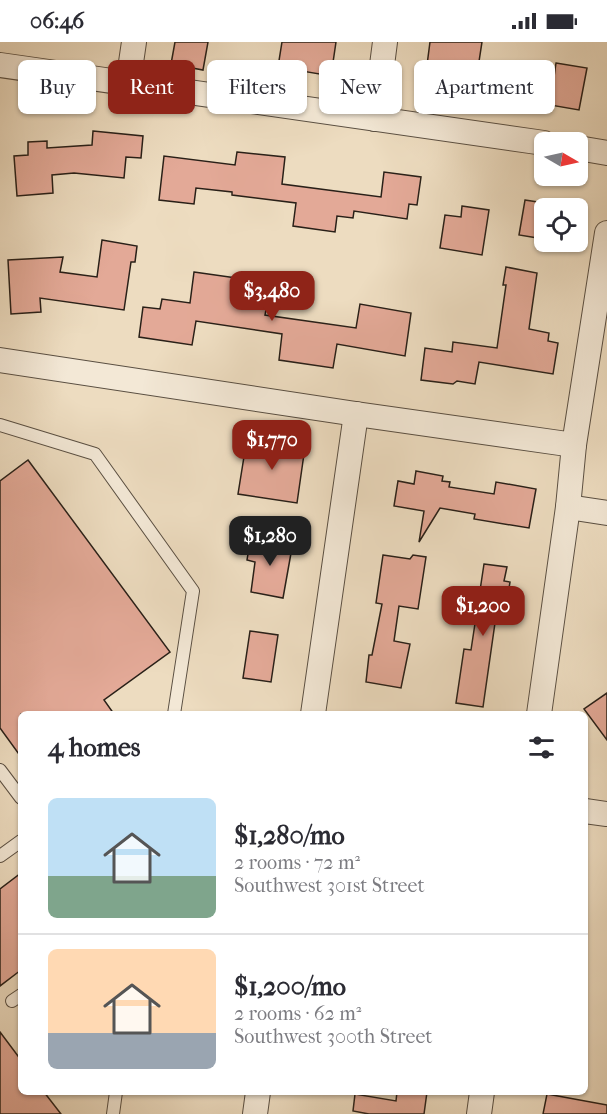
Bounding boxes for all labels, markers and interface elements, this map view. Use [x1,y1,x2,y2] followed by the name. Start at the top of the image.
[30,8,84,34] text: 06:46
[18,60,96,114] chip: Buy
[108,60,195,114] chip: Rent
[207,60,307,114] chip: Filters
[319,60,402,114] chip: New
[414,60,555,114] chip: Apartment
[534,132,588,186] north arrow
[534,132,588,252] map controls
[534,198,588,252] button: locate
[223,271,321,322] pin: $3,480
[244,279,300,302] text: $3,480
[223,420,321,471] pin: $1,770
[246,428,298,451] text: $1,770
[221,516,319,567] pin: $1,280
[243,524,297,547] text: $1,280
[434,586,532,637] pin: $1,200
[456,594,510,617] text: $1,200
[525,731,558,764] icon: filters
[48,732,140,763] text: 4 homes
[234,820,345,851] text: $1,280/mo
[96,822,168,894] icon: home
[234,851,360,874] text: 2 rooms · 72 m²
[234,874,425,897] text: Southwest 301st Street
[234,971,346,1002] text: $1,200/mo
[96,973,168,1045] icon: home
[234,1002,361,1025] text: 2 rooms · 62 m²
[234,1025,432,1048] text: Southwest 300th Street

